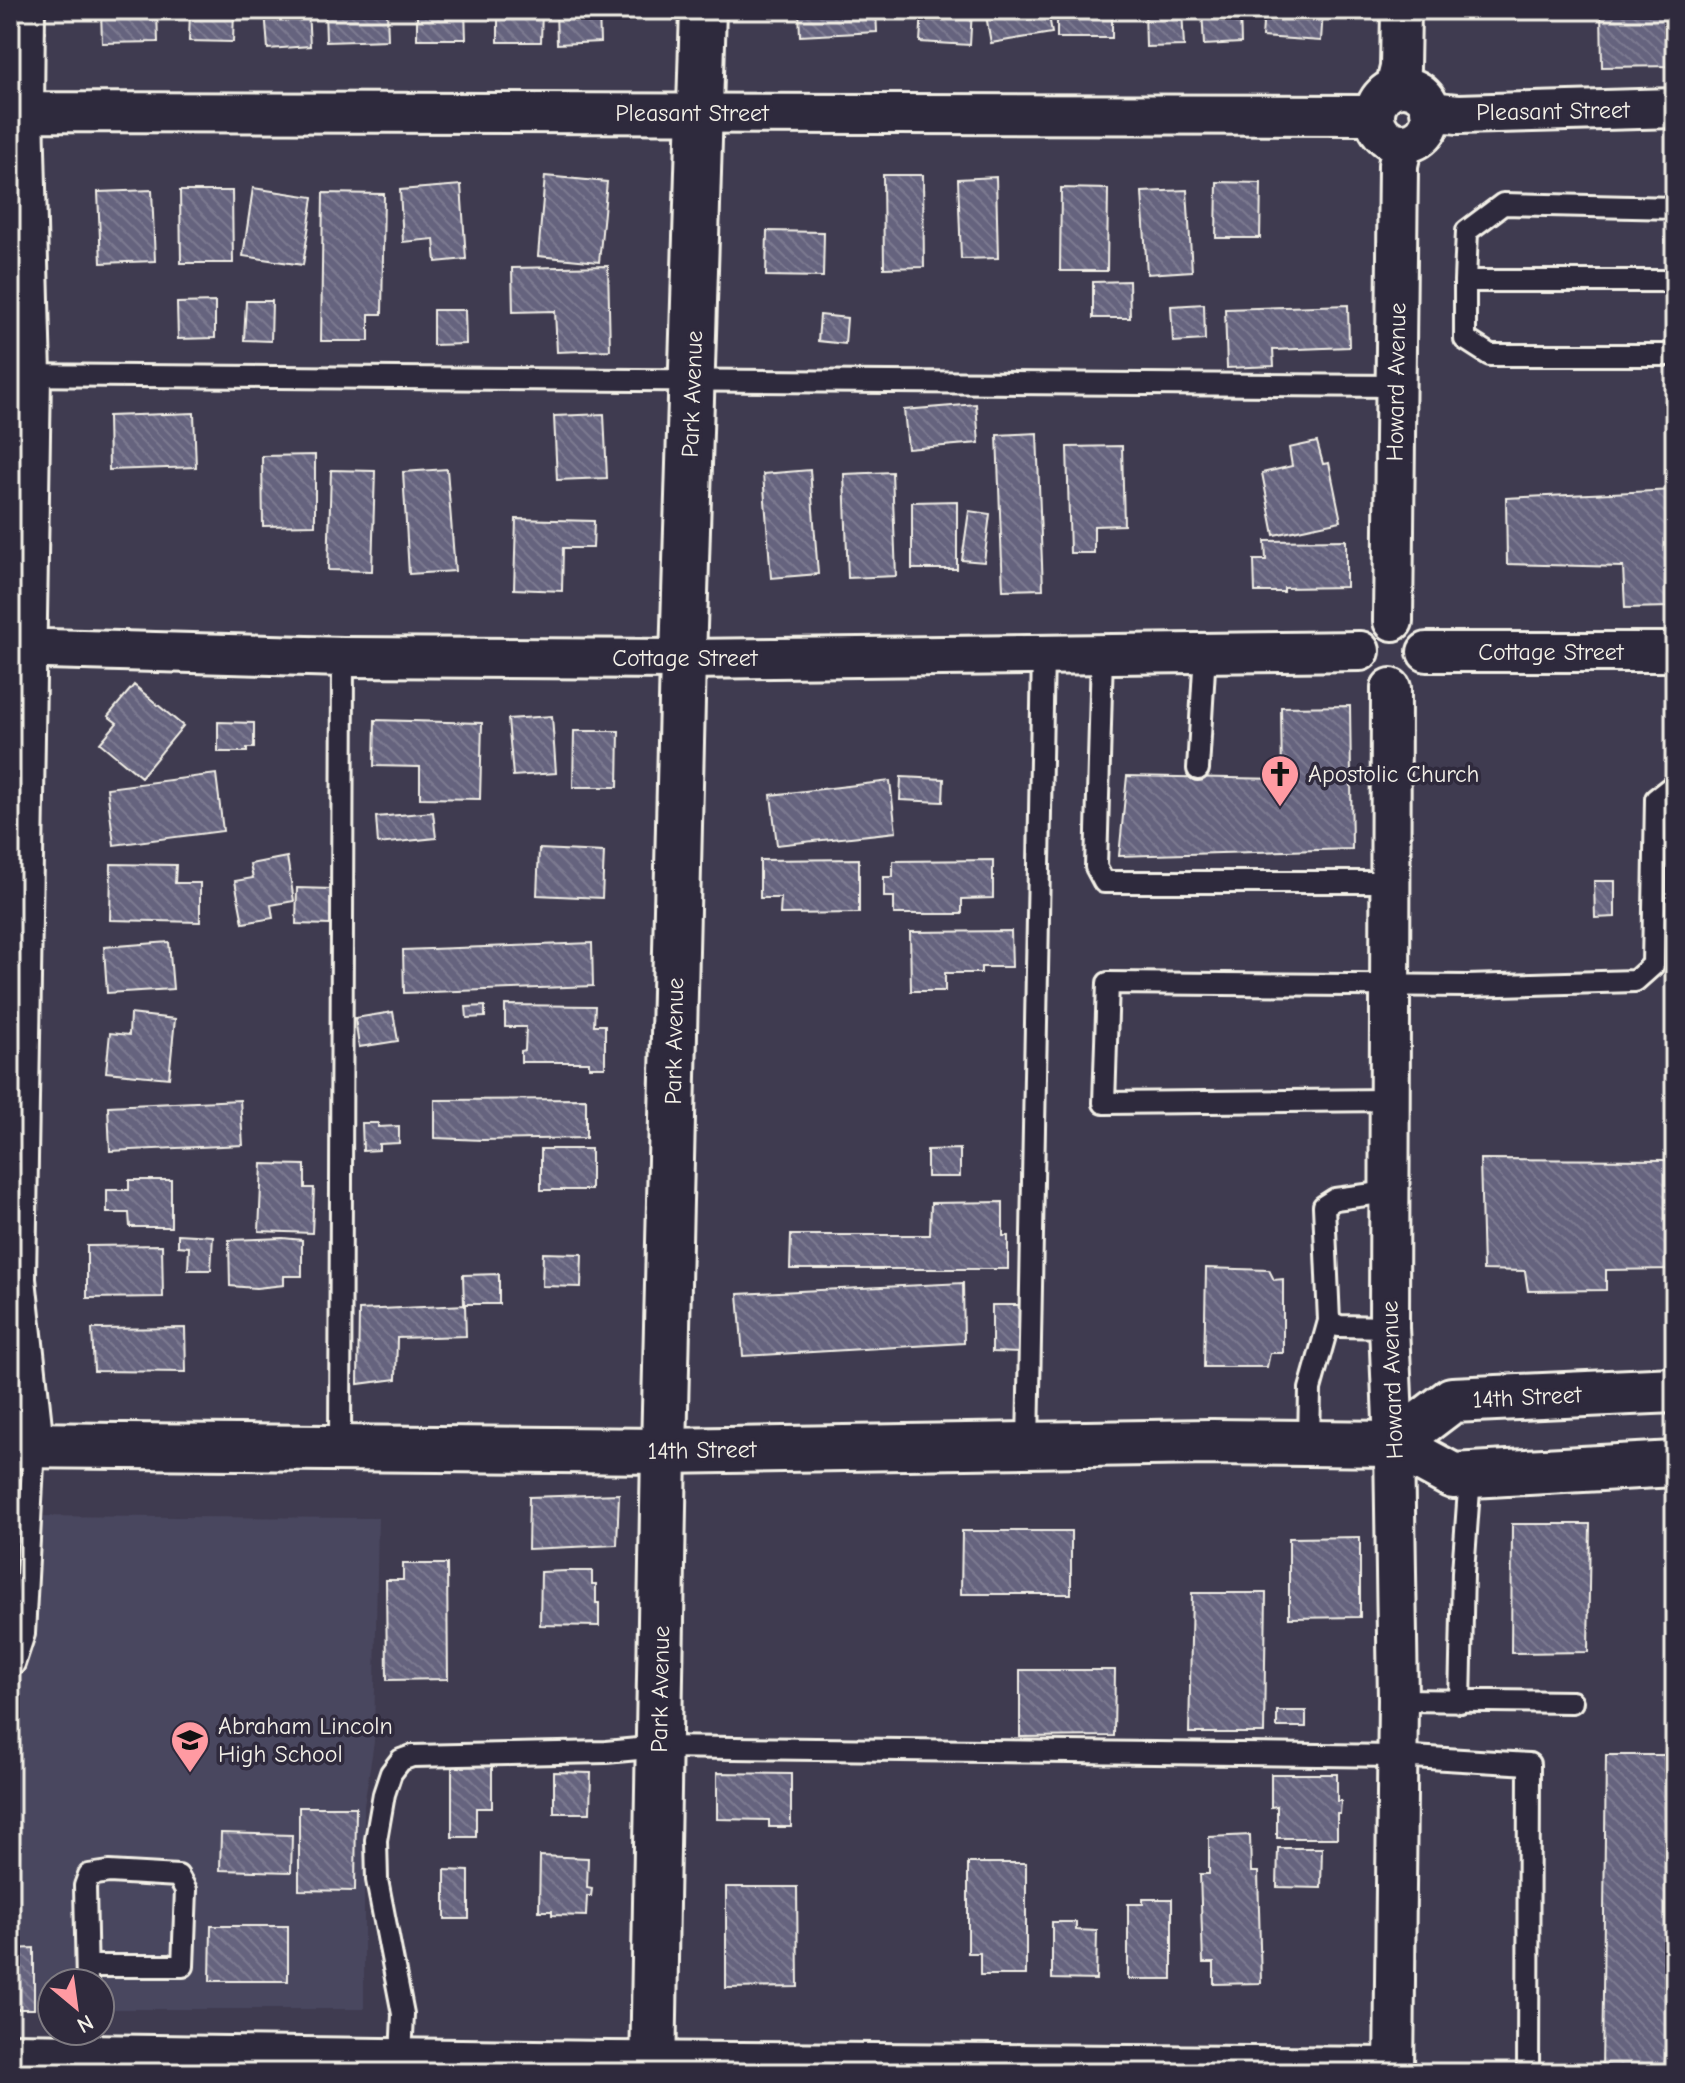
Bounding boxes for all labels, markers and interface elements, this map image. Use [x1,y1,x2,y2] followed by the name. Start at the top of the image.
[1476,96,1631,126] street label: Pleasant Street
[615,99,770,127] street label: Pleasant Street
[1381,302,1411,462] street label: Howard Avenue
[676,330,708,458] street label: Park Avenue
[1478,638,1625,666] street label: Cottage Street
[612,644,759,672] street label: Cottage Street
[1259,753,1301,808] church icon: Apostolic Church
[1308,760,1479,788] place label: Apostolic Church
[659,977,689,1105] street label: Park Avenue
[1375,1300,1409,1460] street label: Howard Avenue
[1472,1380,1583,1414] street label: 14th Street
[647,1435,758,1465] street label: 14th Street
[645,1625,675,1753] street label: Park Avenue
[218,1712,393,1768] place label: Abraham Lincoln High School
[169,1719,211,1774] school or university icon: Abraham Lincoln High School
[36,1967,116,2047] north arrow
[73,2009,98,2038] text: N

